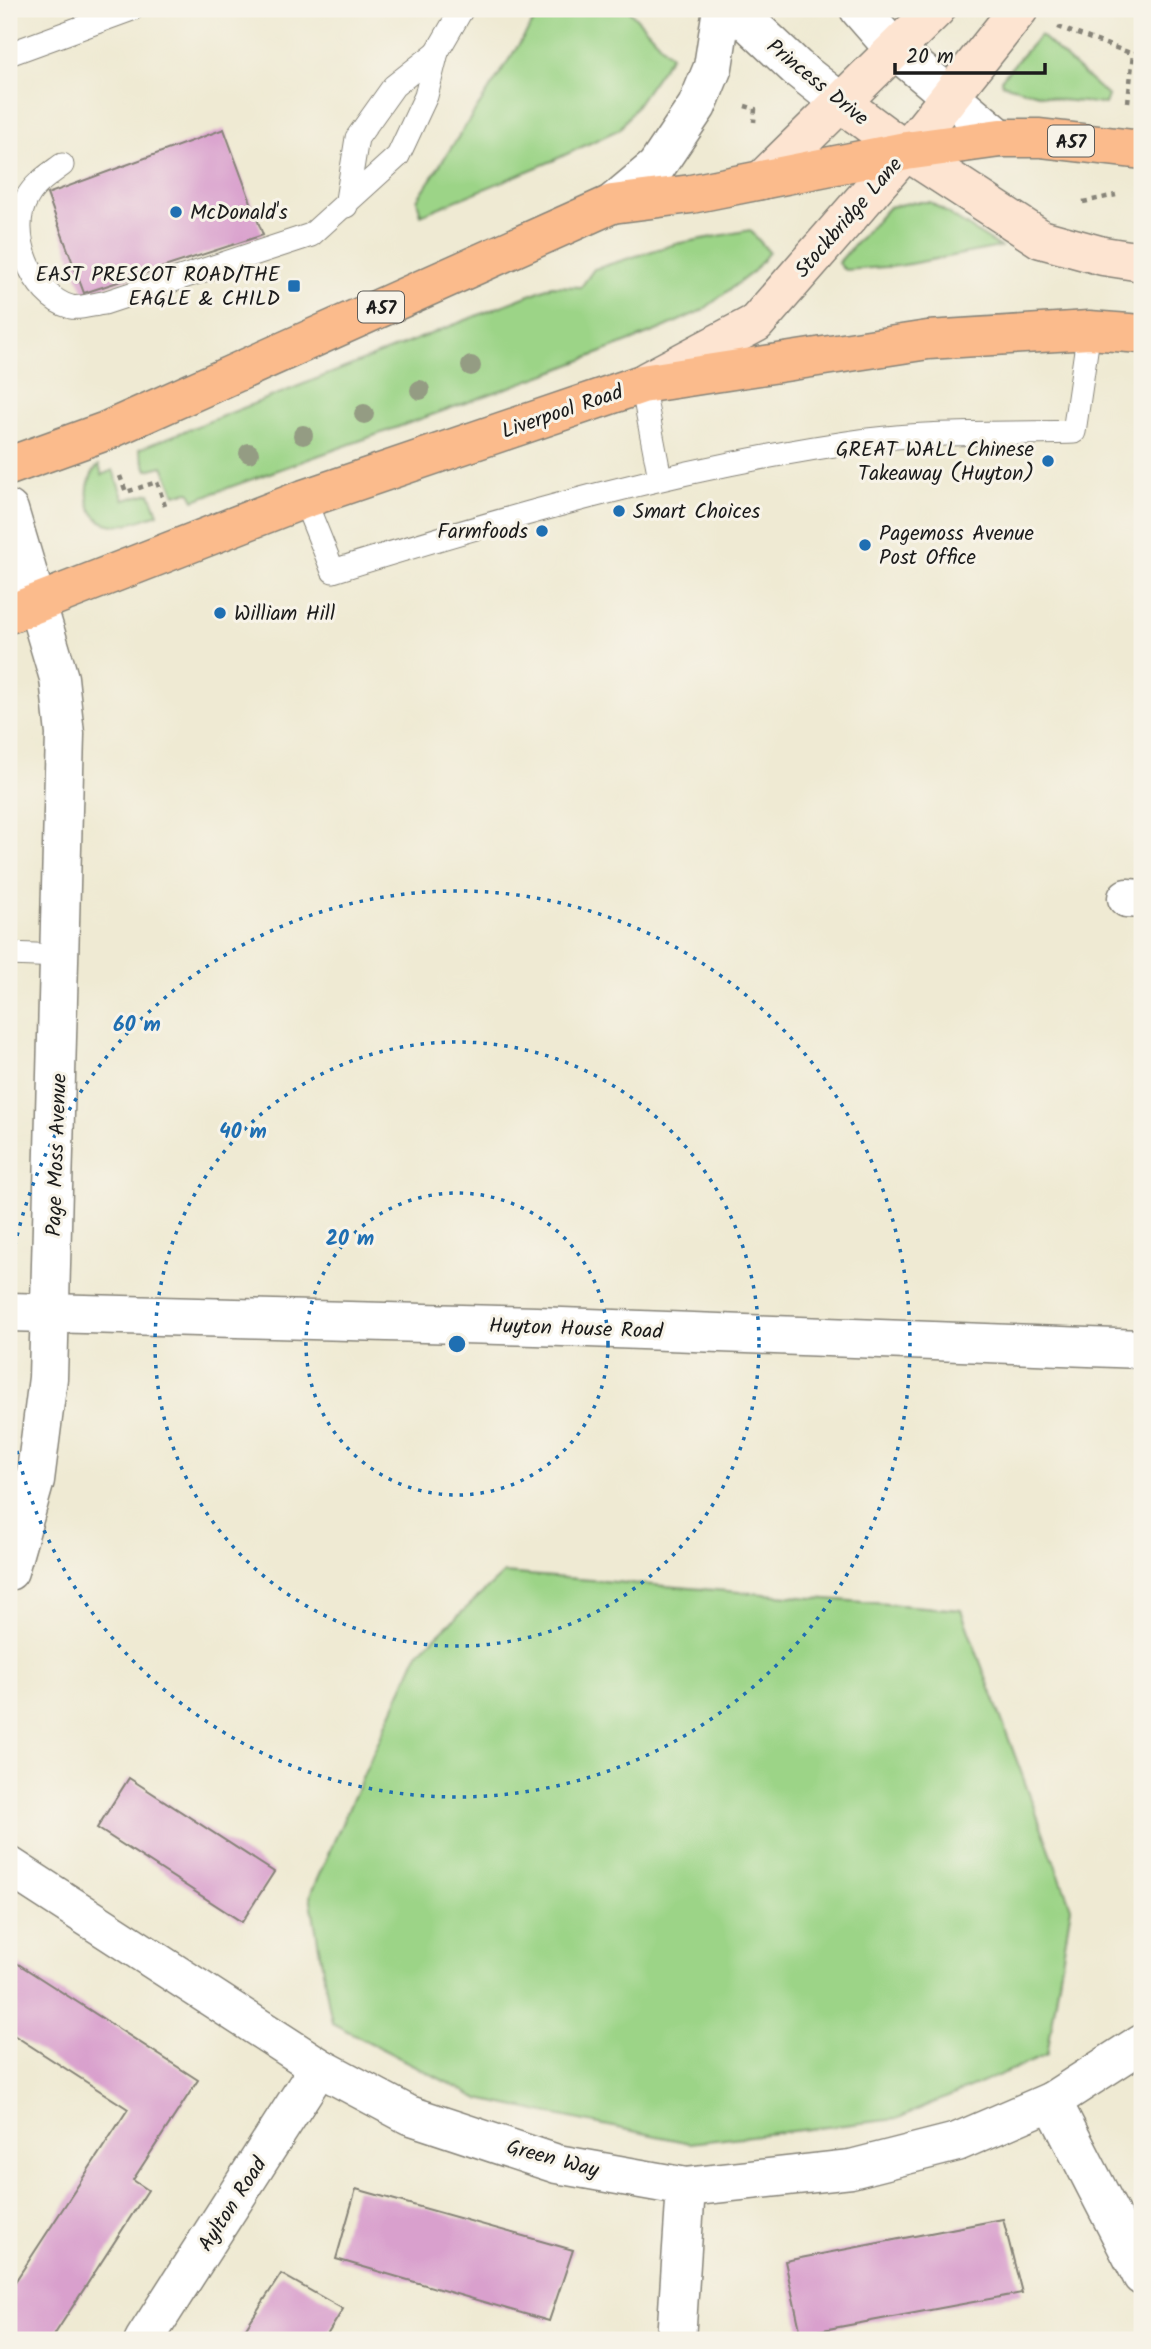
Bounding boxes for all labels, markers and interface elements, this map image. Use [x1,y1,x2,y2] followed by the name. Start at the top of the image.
[759,31,876,135] street label: Princess Drive
[895,32,1046,76] scale bar
[906,41,954,74] text: 20 m
[1048,125,1094,156] road number: A57
[787,150,912,286] street label: Stockbridge Lane
[190,197,288,230] place label: McDonald's
[168,204,184,220] marker: McDonald's
[35,259,281,316] place label: EAST PRESCOT ROAD/THE EAGLE & CHILD
[286,278,302,294] marker: EAST PRESCOT ROAD/THE EAGLE & CHILD
[358,292,404,322] road number: A57
[497,376,628,449] street label: Liverpool Road
[836,434,1035,491] place label: GREAT WALL Chinese Takeaway (Huyton)
[1040,453,1056,469] marker: GREAT WALL Chinese Takeaway (Huyton)
[633,496,760,529] place label: Smart Choices
[611,503,627,519] marker: Smart Choices
[437,516,528,549] place label: Farmfoods
[879,518,1035,575] place label: Pagemoss Avenue Post Office
[534,523,550,539] marker: Farmfoods
[857,537,873,553] marker: Pagemoss Avenue Post Office
[234,598,335,631] place label: William Hill
[212,605,228,621] marker: William Hill
[113,1009,161,1042] text: 60 m
[38,1072,77,1237] street label: Page Moss Avenue
[219,1116,267,1149] text: 40 m
[326,1223,374,1256] text: 20 m
[488,1310,664,1349] street label: Huyton House Road
[445,1332,469,1356] centre of rings
[503,2131,603,2188] street label: Green Way
[190,2150,277,2259] street label: Aylton Road

